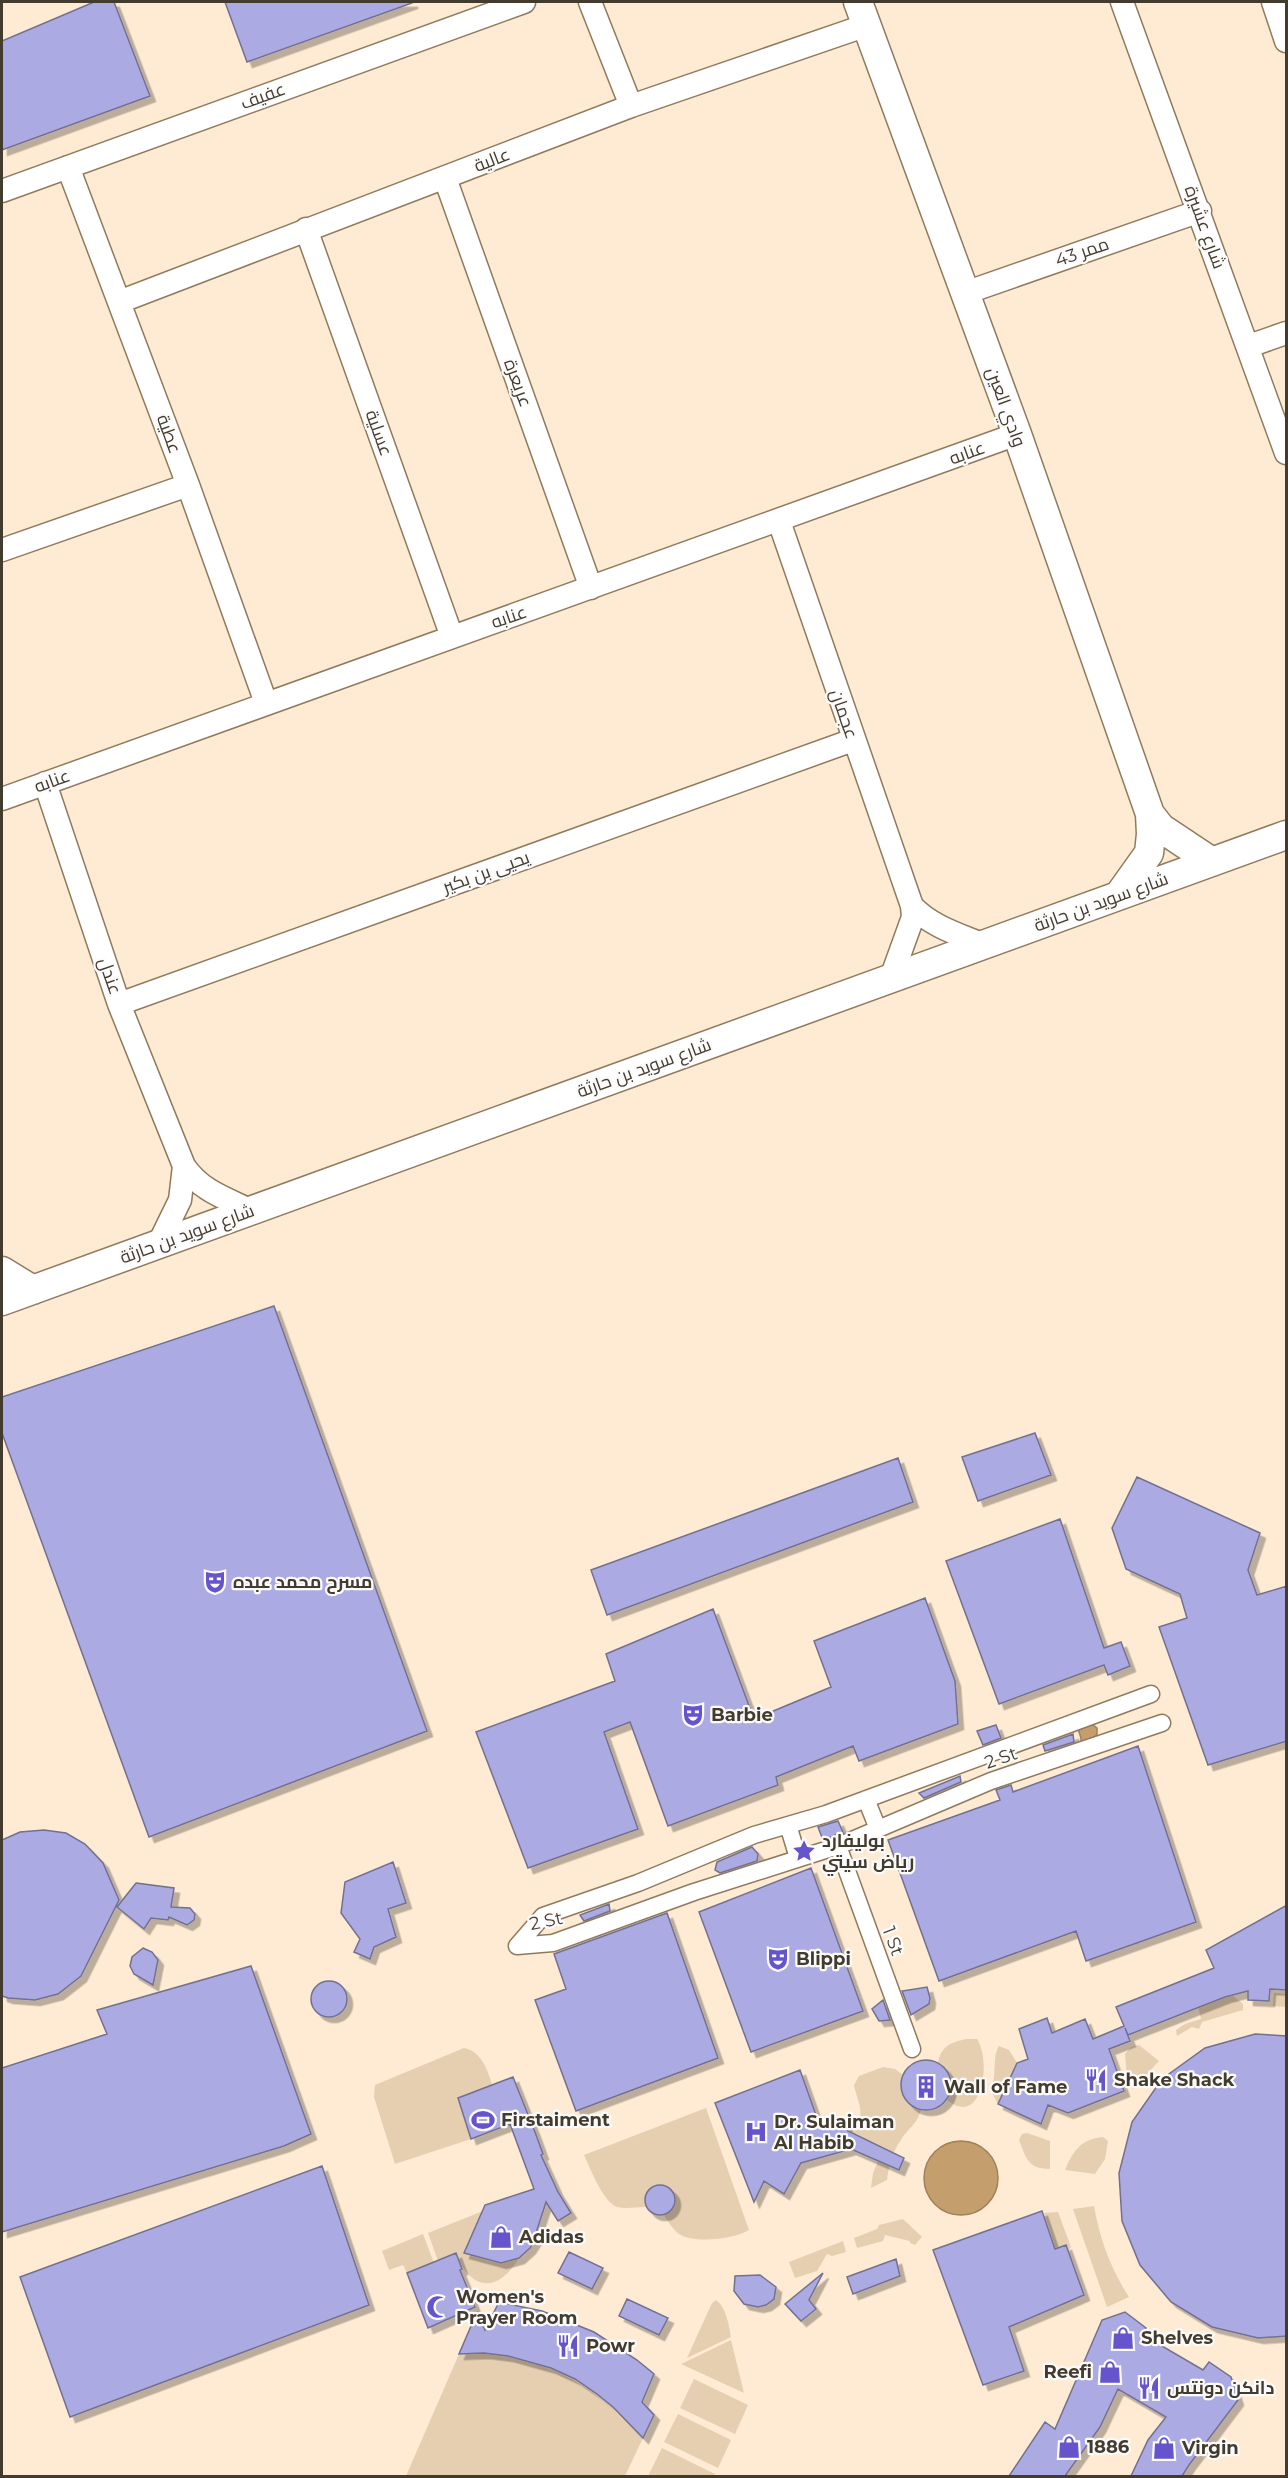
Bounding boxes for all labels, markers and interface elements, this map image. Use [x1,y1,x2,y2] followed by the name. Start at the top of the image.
[237,78,289,114] street label: عفيف
[471,143,513,177] street label: عالية
[1179,182,1230,272] street label: شارع عشيرة
[1052,233,1112,271] street label: ممر 43
[499,356,537,410] street label: عريعرة
[979,364,1031,451] street label: وادي العين
[361,407,397,459] street label: عسلية
[152,412,186,456] street label: عطية
[946,436,988,470] street label: عنابه
[488,601,530,633] street label: عنابه
[825,686,863,742] street label: عجمان
[31,764,73,798] street label: عنابه
[439,846,533,898] street label: يحيى بن بكير
[1031,867,1172,937] street label: شارع سويد بن حارثة
[93,955,127,997] street label: عندل
[574,1033,715,1103] street label: شارع سويد بن حارثة
[117,1199,258,1269] street label: شارع سويد بن حارثة
[202,1569,228,1595] theatre icon: مسرح محمد عبده
[233,1571,372,1594] place label: مسرح محمد عبده
[680,1702,706,1728] theatre icon: Barbie
[711,1704,773,1726] place label: Barbie
[982,1742,1020,1774] street label: 2 St
[822,1830,914,1877] place label: بوليفارد رياض سيتي
[791,1838,817,1864] place icon: بوليفارد رياض سيتي
[527,1907,565,1935] street label: 2 St
[878,1923,908,1959] street label: 1 St
[765,1946,791,1972] theatre icon: Blippi
[796,1948,851,1970] place label: Blippi
[1083,2067,1109,2093] restaurant icon: Shake Shack
[1114,2069,1235,2091] place label: Shake Shack
[913,2074,939,2100] building icon: Wall of Fame
[944,2076,1067,2098] place label: Wall of Fame
[470,2107,496,2133] sports icon: Firstaiment
[501,2109,610,2131] place label: Firstaiment
[773,2111,894,2154] place label: Dr. Sulaiman Al Habib
[743,2119,769,2145] hospital icon: Dr. Sulaiman Al Habib
[488,2224,514,2250] shop icon: Adidas
[518,2226,584,2248] place label: Adidas
[456,2286,577,2329] place label: Women's Prayer Room
[425,2294,451,2320] mosque icon: Women's Prayer Room
[1110,2325,1136,2351] shop icon: Shelves
[1141,2327,1214,2349] place label: Shelves
[555,2333,581,2359] restaurant icon: Powr
[586,2335,635,2357] place label: Powr
[1097,2359,1123,2385] shop icon: Reefi
[1044,2361,1092,2383] place label: Reefi
[1136,2375,1162,2401] restaurant icon: دانكن دونتس
[1167,2377,1274,2399] place label: دانكن دونتس
[1056,2434,1082,2460] shop icon: 1886
[1151,2435,1177,2461] shop icon: Virgin
[1087,2436,1130,2458] place label: 1886
[1181,2437,1239,2459] place label: Virgin

